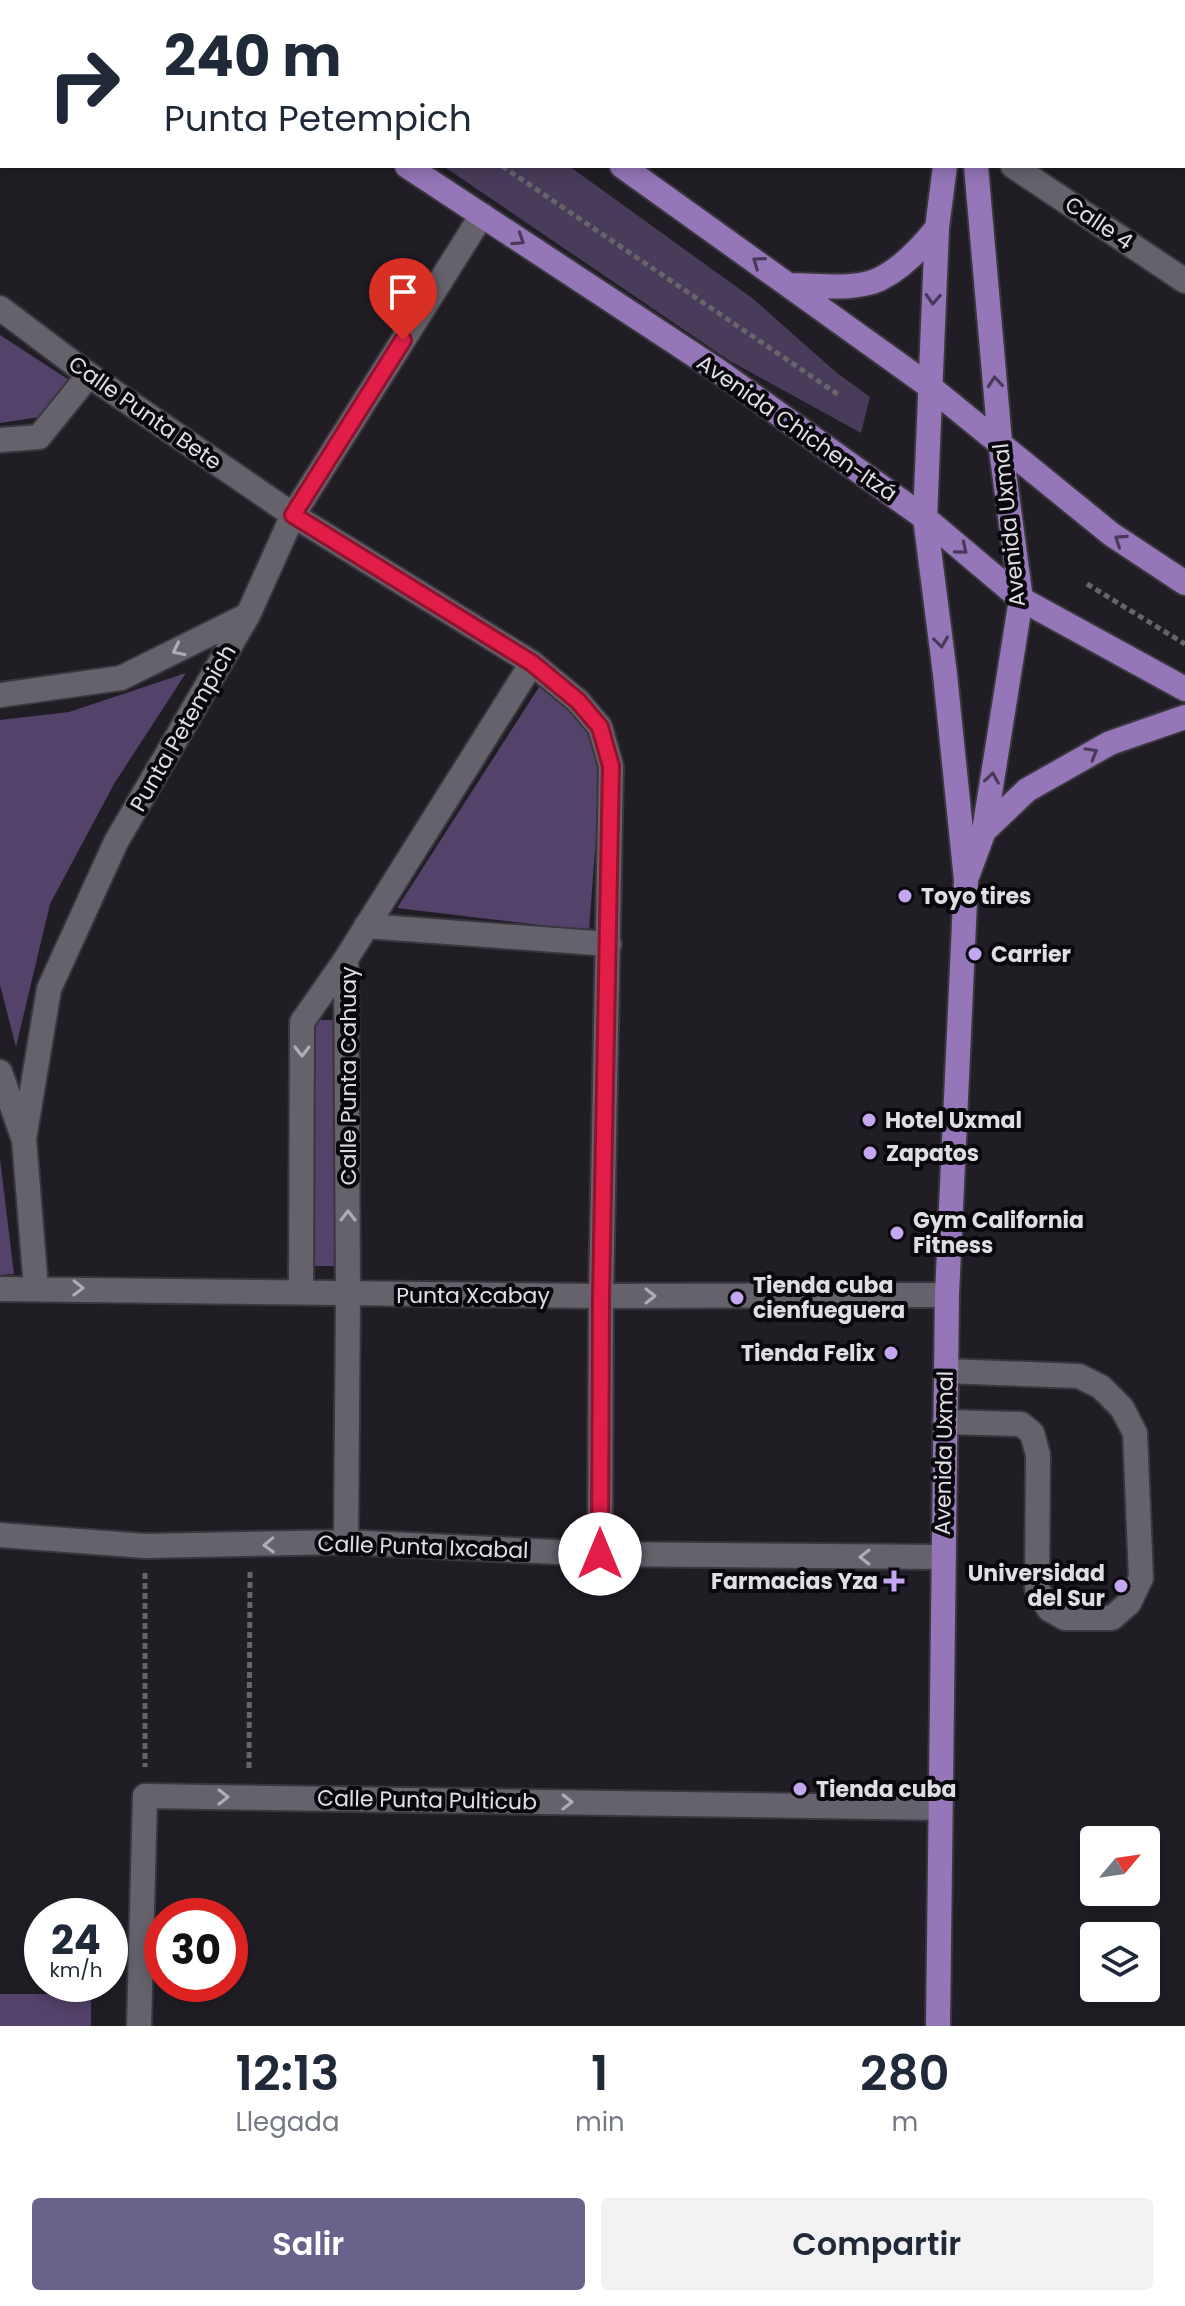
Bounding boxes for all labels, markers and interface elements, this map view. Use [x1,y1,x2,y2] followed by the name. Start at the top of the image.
[164,17,342,96] text: 240 m
[32,32,136,136] icon: right
[164,93,472,144] text: Punta Petempich
[1059,189,1139,257] street label: Calle 4
[511,230,525,245] one-way arrow
[753,257,767,272] one-way arrow
[369,258,437,340] pin
[381,270,425,314] icon: arrive
[925,293,942,306] one-way arrow
[691,347,903,509] street label: Avenida Chichen-Itzá
[62,349,228,477] street label: Calle Punta Bete
[987,375,1004,388] one-way arrow
[985,442,1033,608] street label: Avenida Uxmal
[1114,535,1128,550] one-way arrow
[952,539,967,554] one-way arrow
[932,635,949,649] one-way arrow
[123,639,243,817] street label: Punta Petempich
[172,640,187,656] one-way arrow
[1083,747,1097,763] one-way arrow
[983,771,1000,785] one-way arrow
[921,881,1031,912] place label: Toyo tires
[896,887,914,905] marker: Toyo tires
[991,939,1071,970] place label: Carrier
[966,945,984,963] marker: Carrier
[333,966,364,1186] street label: Calle Punta Cahuay
[293,1045,311,1058] one-way arrow
[885,1105,1022,1136] place label: Hotel Uxmal
[860,1111,878,1129] marker: Hotel Uxmal
[886,1138,979,1169] place label: Zapatos
[861,1144,879,1162] marker: Zapatos
[913,1205,1084,1261] place label: Gym California Fitness
[339,1209,357,1222] one-way arrow
[888,1224,906,1242] marker: Gym California Fitness
[753,1270,905,1326] place label: Tienda cuba cienfueguera
[72,1280,85,1297] one-way arrow
[396,1280,550,1311] street label: Punta Xcabay
[644,1287,657,1305] one-way arrow
[728,1289,746,1307] marker: Tienda cuba cienfueguera
[741,1338,875,1369] place label: Tienda Felix
[882,1344,900,1362] marker: Tienda Felix
[927,1371,961,1535] street label: Avenida Uxmal
[558,1512,642,1596] position arrow
[317,1528,529,1566] street label: Calle Punta Ixcabal
[262,1536,275,1553] one-way arrow
[858,1548,871,1565] one-way arrow
[968,1558,1105,1614] place label: Universidad del Sur
[711,1566,878,1597] place label: Farmacias Yza
[885,1572,903,1590] marker: Farmacias Yza
[1112,1577,1130,1595] marker: Universidad del Sur
[816,1774,956,1805] place label: Tienda cuba
[791,1780,809,1798] marker: Tienda cuba
[317,1783,537,1817] street label: Calle Punta Pulticub
[217,1788,230,1806] one-way arrow
[561,1793,574,1811] one-way arrow
[1080,1826,1160,1906] north arrow
[1080,1826,1160,2002] map controls
[144,1898,248,2002] speed limit sign: 30
[51,1912,101,1968] text: 24
[1080,1922,1160,2002] button: layers
[49,1956,103,1984] text: km/h
[236,2040,339,2107] text: 12:13
[591,2040,608,2107] text: 1
[860,2040,950,2107] text: 280
[235,2104,339,2140] text: Llegada
[575,2104,625,2140] text: min
[891,2104,918,2140] text: m
[32,2198,585,2290] button: Salir
[601,2198,1153,2290] button: Compartir

